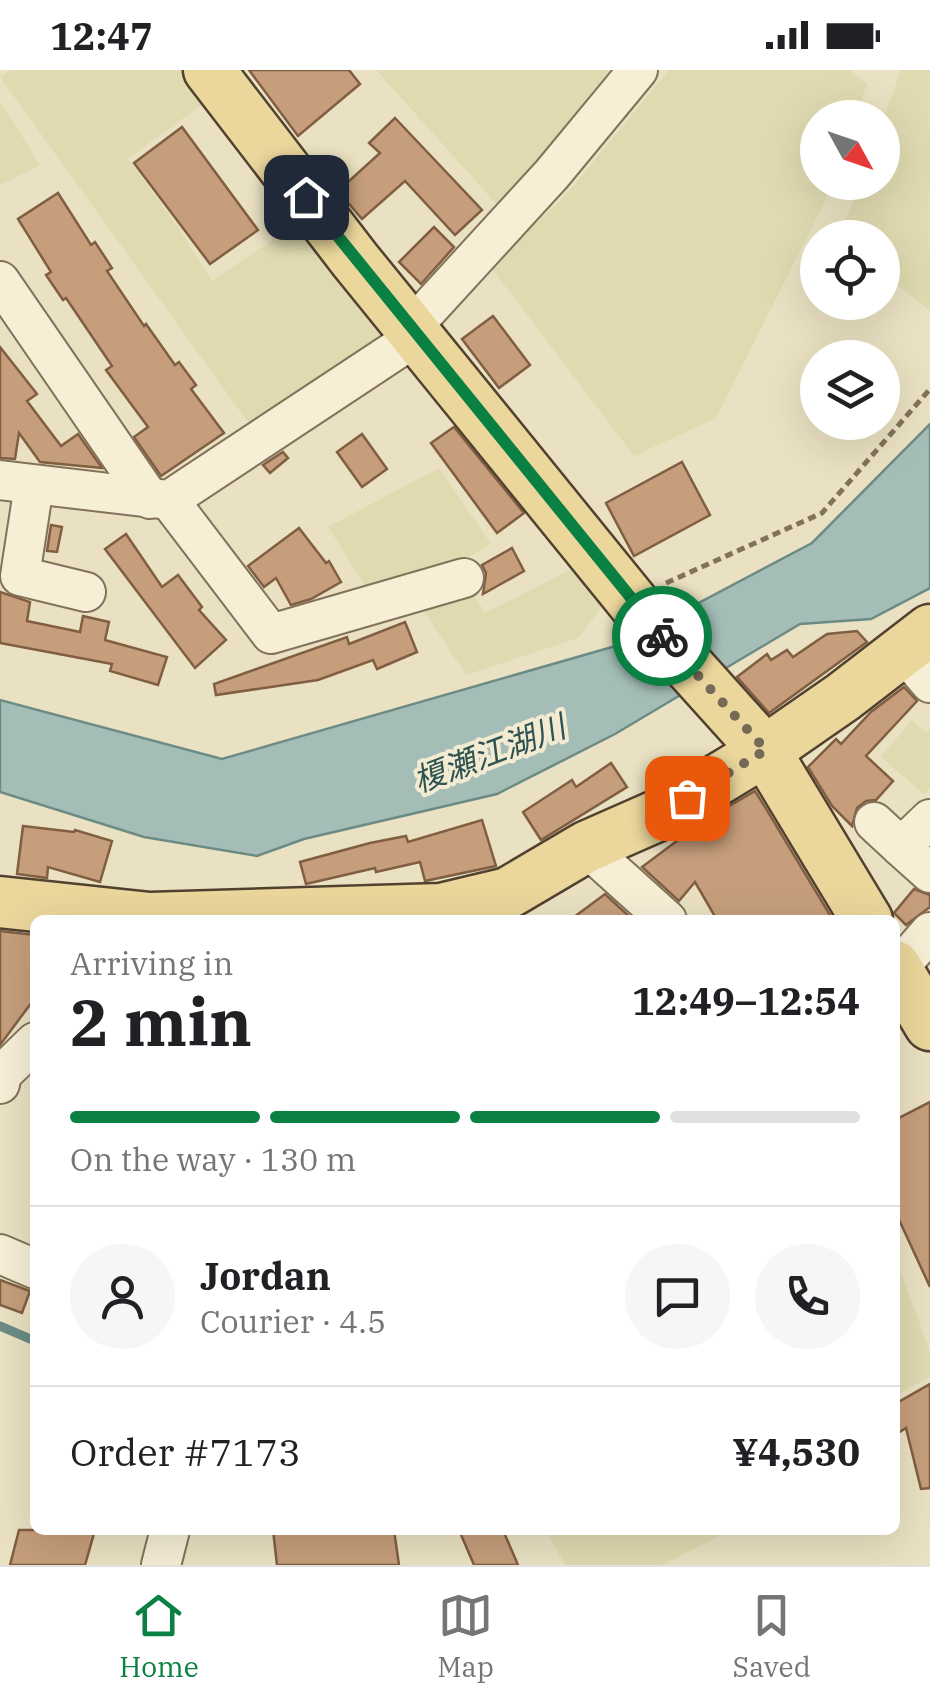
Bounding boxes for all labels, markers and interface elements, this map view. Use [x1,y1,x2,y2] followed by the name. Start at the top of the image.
[50,11,153,60] text: 12:47
[800,100,900,200] north arrow
[800,100,900,440] map controls
[264,155,349,240] pin
[279,170,334,225] icon: home
[800,220,900,320] button: locate
[800,340,900,440] button: layers
[612,586,712,686] courier
[635,609,690,664] icon: bike
[407,704,574,801] water label: 榎瀬江湖川
[645,756,730,841] pin
[660,771,715,826] icon: bag
[70,942,233,984] text: Arriving in
[632,976,860,1025] text: 12:49–12:54
[70,979,252,1064] text: 2 min
[70,1138,356,1180] text: On the way · 130 m
[70,1244,175,1349] button: person
[625,1244,730,1349] button: chat
[755,1244,860,1349] button: phone
[200,1251,331,1300] text: Jordan
[200,1300,386,1342] text: Courier · 4.5
[70,1427,301,1476] text: Order #7173
[732,1427,860,1476] text: ¥4,530
[119,1588,199,1685] tab: Home
[437,1588,494,1685] tab: Map
[732,1588,811,1685] tab: Saved

